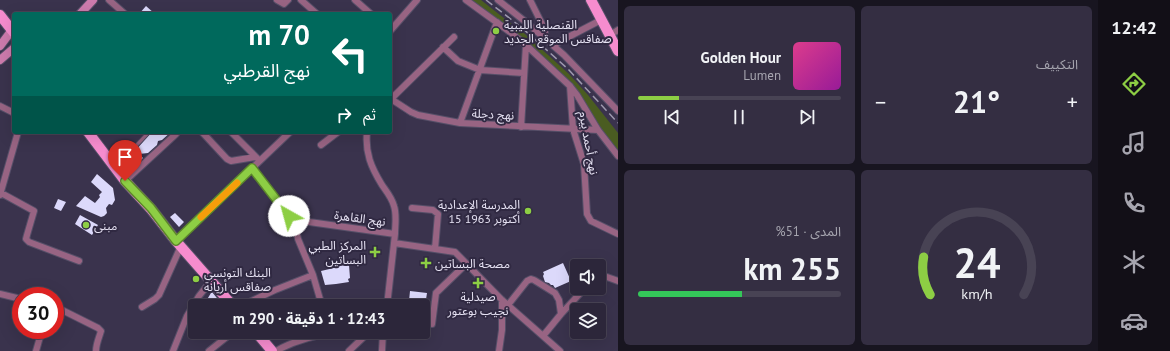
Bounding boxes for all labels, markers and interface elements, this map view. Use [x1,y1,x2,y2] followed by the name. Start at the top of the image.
[249,16,310,53] text: 70 m
[1111,16,1157,39] text: 12:42
[504,17,612,48] place label: القنصلية الليبية صفاقس الموقع الجديد
[491,26,501,36] marker: القنصلية الليبية صفاقس الموقع الجديد
[324,28,376,80] icon: left
[701,48,781,67] text: Golden Hour
[1036,56,1078,73] text: التكييف
[223,59,310,82] text: نهج القرطبي
[743,67,781,84] text: Lumen
[1120,70,1148,98] icon: directions
[953,82,1000,121] text: 21°
[875,88,886,116] text: −
[1067,88,1078,116] text: +
[333,104,355,126] icon: right
[363,105,376,124] text: ثم
[471,105,515,125] street label: نهج دجلة
[661,106,683,128] icon: previous
[728,106,750,128] icon: pause
[796,106,818,128] icon: next
[574,110,602,176] street label: نهج أحمد بيرم
[1120,129,1148,157] icon: music
[108,140,142,181] pin
[114,146,136,168] icon: arrive
[1120,189,1148,217] icon: phone
[268,195,310,237] position arrow
[438,197,520,226] place label: المدرسة الإعدادية 15 أكتوبر 1963
[523,206,533,216] marker: المدرسة الإعدادية 15 أكتوبر 1963
[333,207,387,231] street label: نهج القاهرة
[94,218,117,233] place label: مبنى
[81,220,91,230] marker: مبنى
[776,223,841,240] text: المدى · 51%
[953,236,1000,289] text: 24
[308,238,366,267] place label: المركز الطبي البساتين
[369,246,381,258] marker: المركز الطبي البساتين
[1120,248,1148,276] icon: climate
[743,249,841,288] text: 255 km
[435,256,510,271] place label: مصحة البساتين
[420,257,432,269] marker: مصحة البساتين
[570,259,606,339] map controls
[570,259,606,295] button: sound
[204,265,271,294] place label: البنك التونسي صفاقس أريانة
[191,274,201,284] marker: البنك التونسي صفاقس أريانة
[473,278,483,288] marker: صيدلية نجيب بوعتور
[961,284,992,303] text: km/h
[12,287,64,339] speed limit sign: 30
[446,289,509,318] place label: صيدلية نجيب بوعتور
[570,303,606,339] button: layers
[1120,307,1148,335] icon: car
[233,309,385,328] text: 12:43 · 1 دقيقة · 290 m

